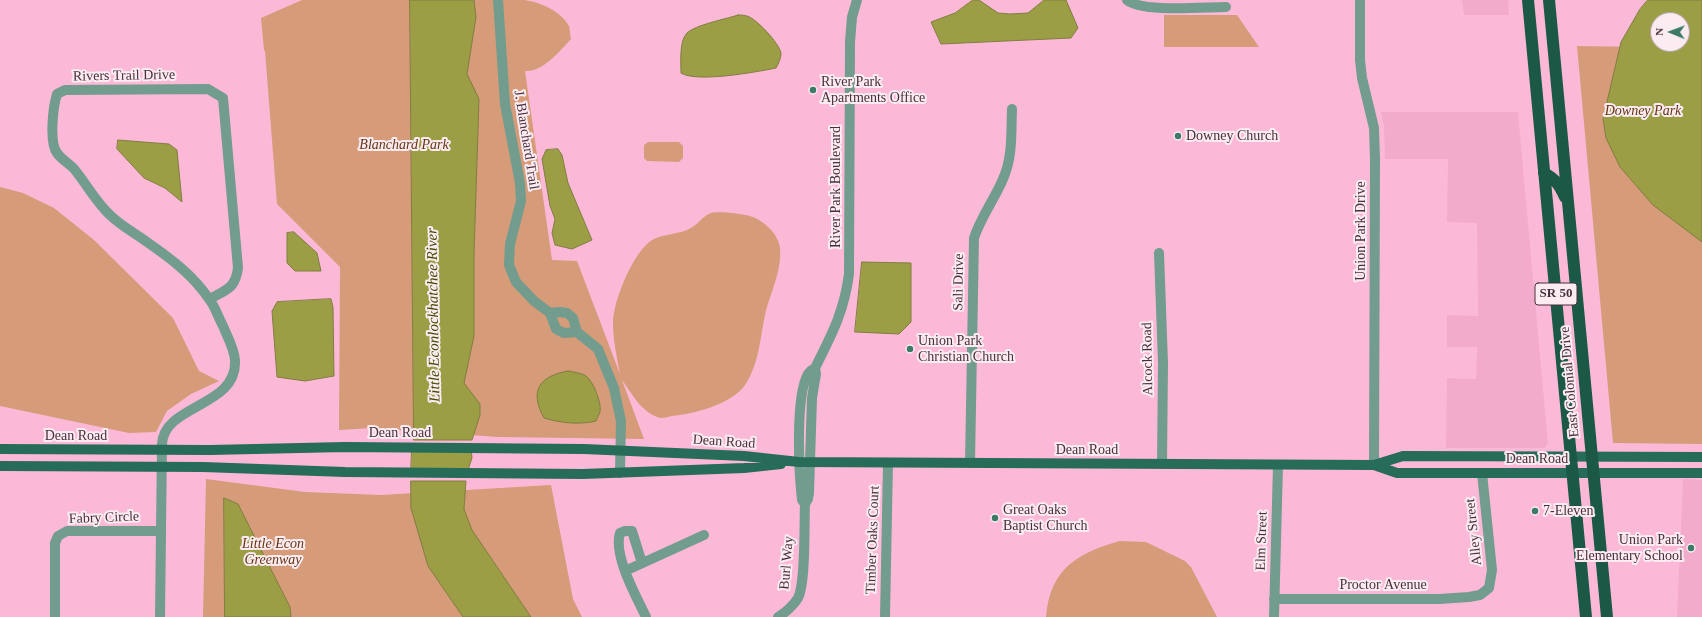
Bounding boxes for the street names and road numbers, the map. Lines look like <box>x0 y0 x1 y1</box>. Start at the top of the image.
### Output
street label: Rivers Trail Drive <box>73 67 175 85</box>
street label: J. Blanchard Trail <box>510 89 542 191</box>
street label: River Park Boulevard <box>828 126 844 248</box>
street label: Union Park Drive <box>1353 181 1369 281</box>
street label: Sali Drive <box>950 253 968 311</box>
road number: SR 50 <box>1535 283 1577 305</box>
street label: Alcock Road <box>1139 322 1157 396</box>
street label: East Colonial Drive <box>1557 326 1583 438</box>
street label: Dean Road <box>369 425 431 441</box>
street label: Dean Road <box>45 428 107 444</box>
street label: Dean Road <box>692 431 756 453</box>
street label: Dean Road <box>1056 442 1118 458</box>
street label: Dean Road <box>1506 451 1568 467</box>
street label: Timber Oaks Court <box>863 486 883 594</box>
street label: Alley Street <box>1462 498 1486 566</box>
street label: Fabry Circle <box>69 508 139 528</box>
street label: Elm Street <box>1253 511 1271 571</box>
street label: Burl Way <box>776 536 798 590</box>
street label: Proctor Avenue <box>1339 577 1427 593</box>

